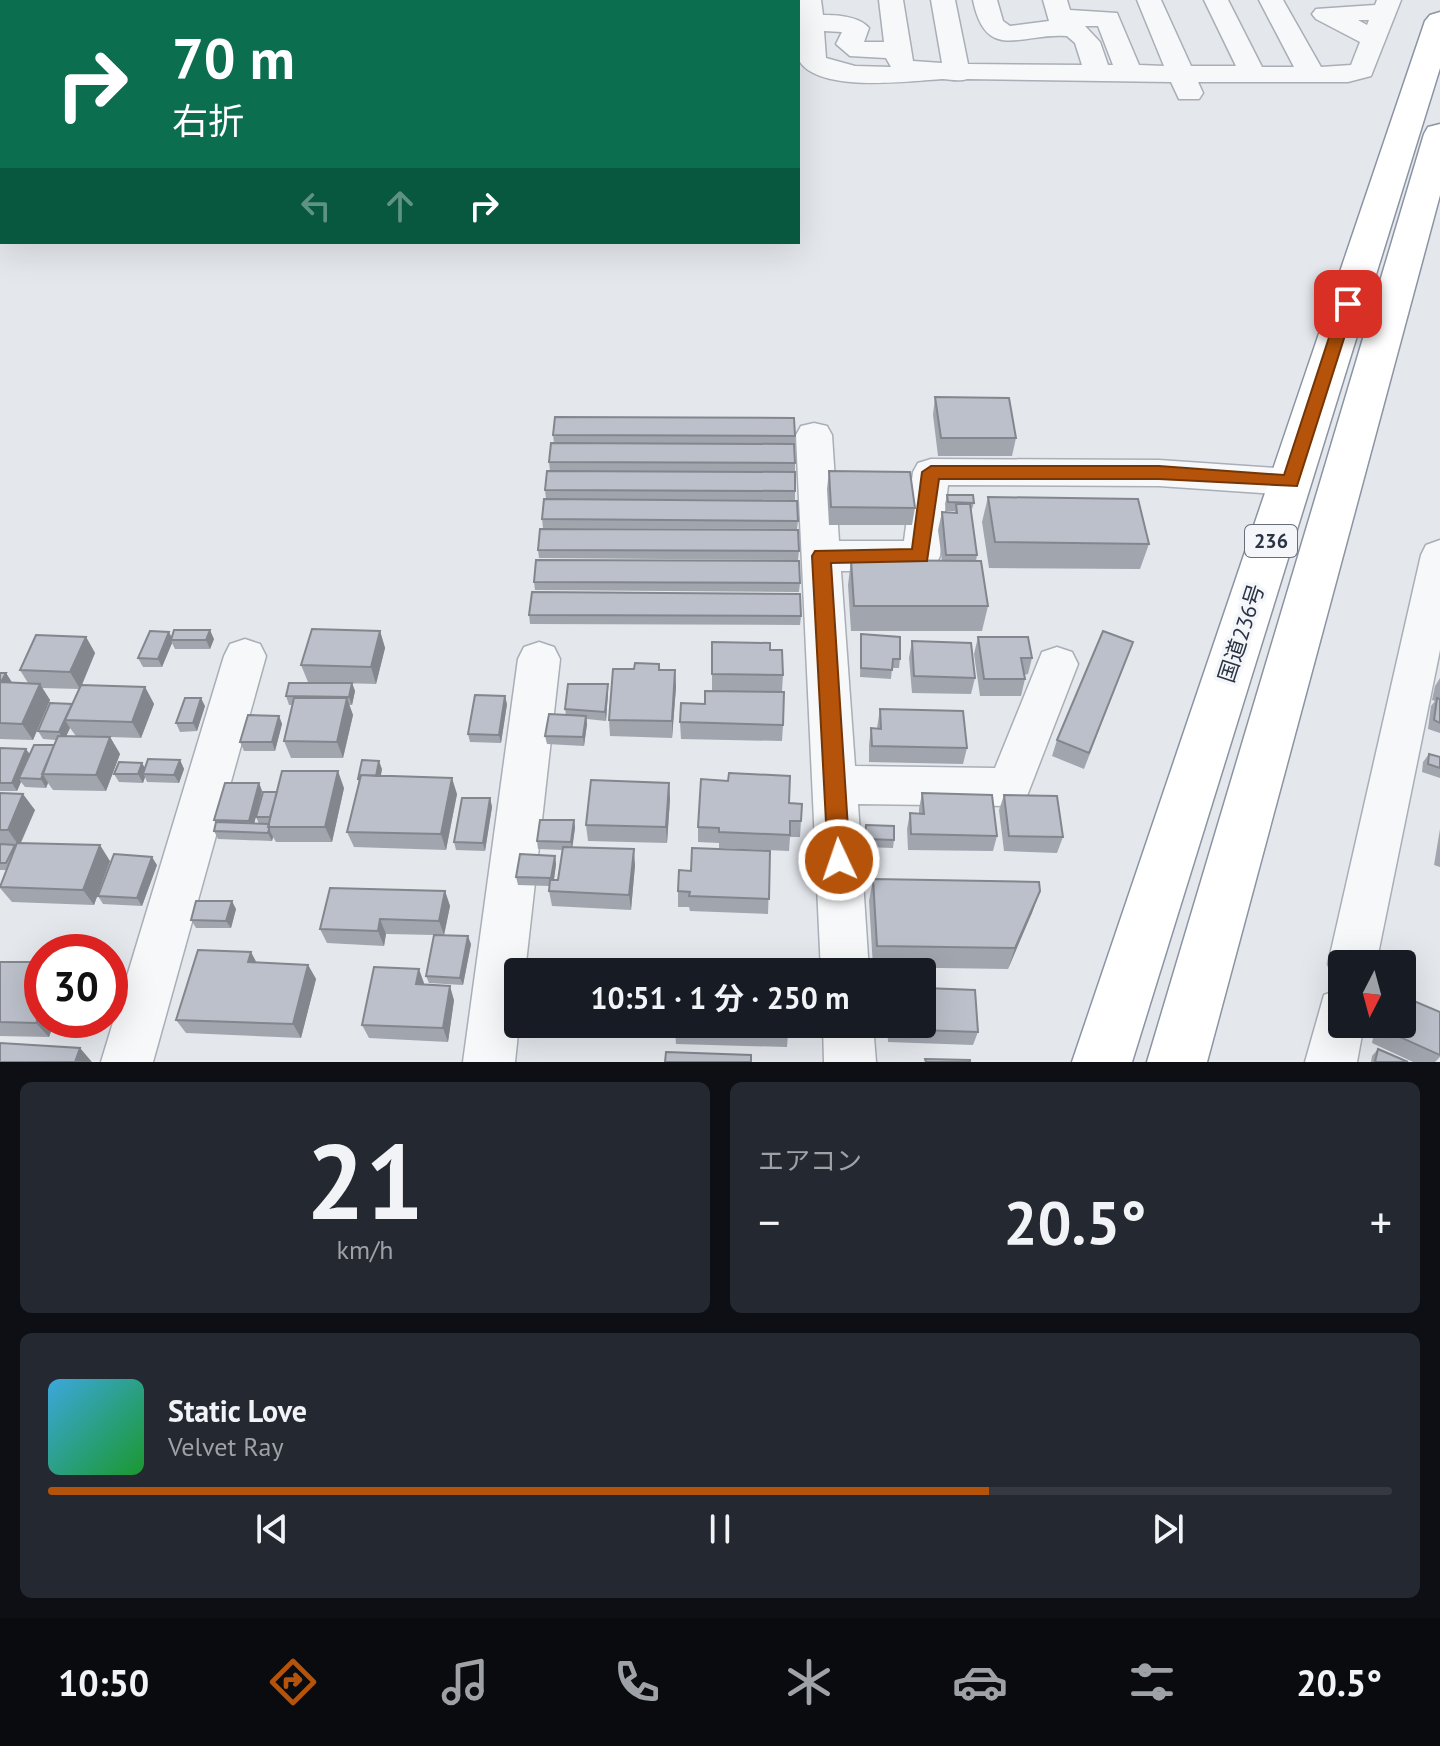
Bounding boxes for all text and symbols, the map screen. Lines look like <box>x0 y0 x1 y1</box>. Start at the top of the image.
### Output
text: 70 m <box>172 22 295 94</box>
icon: right <box>40 32 144 136</box>
text: 右折 <box>172 97 244 144</box>
icon: left <box>294 184 338 228</box>
icon: ahead <box>378 184 422 228</box>
icon: right <box>462 184 506 228</box>
pin <box>1314 270 1382 338</box>
icon: arrive <box>1326 282 1370 326</box>
road number: 236 <box>1245 525 1297 557</box>
street label: 国道236号 <box>1212 580 1270 686</box>
position arrow <box>797 818 881 902</box>
speed limit sign: 30 <box>24 934 128 1038</box>
north arrow <box>1328 950 1416 1038</box>
map controls <box>1328 950 1416 1038</box>
text: 10:51 · 1 分 · 250 m <box>590 978 850 1017</box>
text: 21 <box>306 1113 424 1248</box>
text: エアコン <box>758 1144 862 1177</box>
text: 20.5° <box>1003 1183 1147 1261</box>
text: − <box>758 1193 780 1250</box>
text: + <box>1370 1193 1392 1250</box>
text: km/h <box>337 1233 394 1266</box>
text: Static Love <box>168 1391 307 1430</box>
text: Velvet Ray <box>168 1430 284 1463</box>
icon: previous <box>250 1507 294 1551</box>
icon: pause <box>698 1507 742 1551</box>
icon: next <box>1146 1507 1190 1551</box>
icon: directions <box>265 1654 321 1710</box>
icon: music <box>437 1654 493 1710</box>
icon: phone <box>609 1654 665 1710</box>
icon: climate <box>781 1654 837 1710</box>
icon: car <box>952 1654 1008 1710</box>
icon: filters <box>1124 1654 1180 1710</box>
text: 10:50 <box>58 1659 149 1706</box>
text: 20.5° <box>1296 1659 1382 1706</box>

